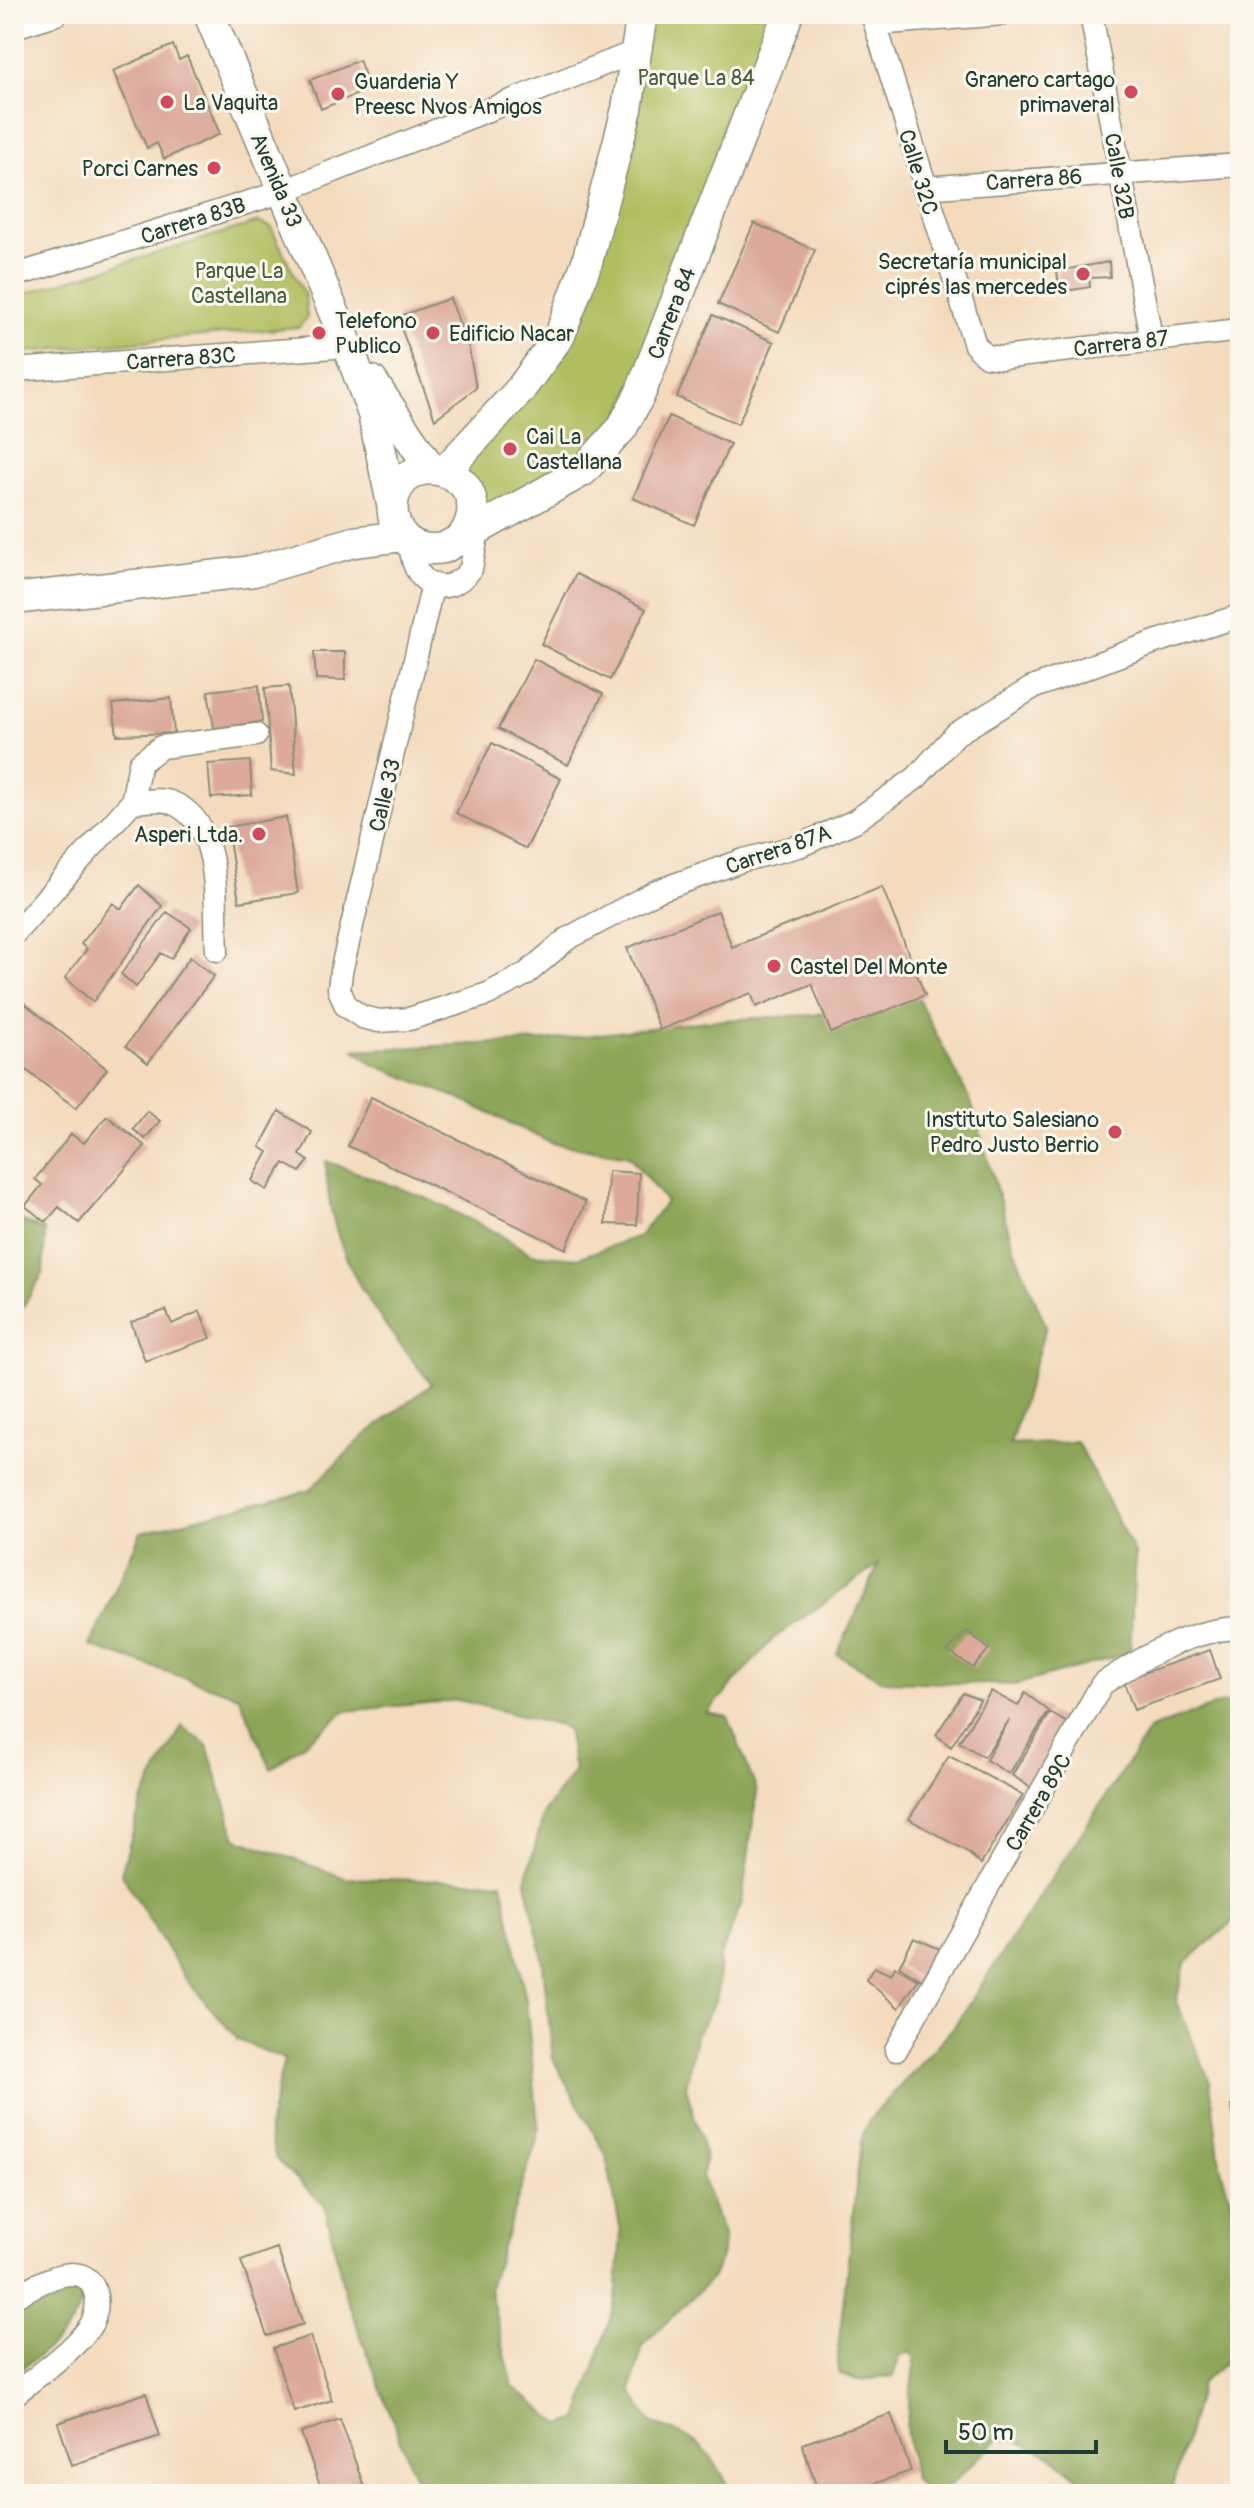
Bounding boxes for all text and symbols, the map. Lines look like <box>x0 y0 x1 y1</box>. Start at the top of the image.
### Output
park label: Parque La 84 <box>637 64 755 92</box>
place label: Granero cartago primaveral <box>964 66 1115 119</box>
place label: Guarderia Y Preesc Nvos Amigos <box>354 68 542 121</box>
marker: Granero cartago primaveral <box>1122 83 1140 101</box>
marker: Guarderia Y Preesc Nvos Amigos <box>329 85 347 103</box>
place label: La Vaquita <box>183 89 278 117</box>
marker: La Vaquita <box>158 93 176 111</box>
street label: Calle 32C <box>892 126 944 218</box>
street label: Avenida 33 <box>244 129 308 232</box>
street label: Calle 32B <box>1098 131 1140 221</box>
place label: Porci Carnes <box>82 155 198 183</box>
marker: Porci Carnes <box>205 159 223 177</box>
street label: Carrera 86 <box>985 163 1083 197</box>
street label: Carrera 83B <box>137 191 249 251</box>
place label: Secretaría municipal ciprés las mercedes <box>878 248 1067 301</box>
park label: Parque La Castellana <box>191 257 287 310</box>
street label: Carrera 84 <box>642 263 702 363</box>
marker: Secretaría municipal ciprés las mercedes <box>1074 265 1092 283</box>
place label: Telefono Publico <box>335 307 417 360</box>
place label: Edificio Nacar <box>449 320 574 348</box>
marker: Telefono Publico <box>310 324 328 342</box>
marker: Edificio Nacar <box>424 324 442 342</box>
street label: Carrera 87 <box>1072 324 1171 364</box>
street label: Carrera 83C <box>125 341 237 377</box>
place label: Cai La Castellana <box>526 423 622 476</box>
marker: Cai La Castellana <box>501 440 519 458</box>
street label: Calle 33 <box>363 756 407 835</box>
street label: Carrera 87A <box>722 819 835 881</box>
place label: Asperi Ltda. <box>134 821 243 849</box>
marker: Asperi Ltda. <box>250 825 268 843</box>
place label: Castel Del Monte <box>790 953 948 981</box>
marker: Castel Del Monte <box>765 957 783 975</box>
place label: Instituto Salesiano Pedro Justo Berrio <box>926 1106 1099 1159</box>
marker: Instituto Salesiano Pedro Justo Berrio <box>1106 1123 1124 1141</box>
street label: Carrera 89C <box>1000 1748 1078 1857</box>
scale bar <box>946 2404 1096 2454</box>
text: 50 m <box>958 2418 1014 2447</box>

